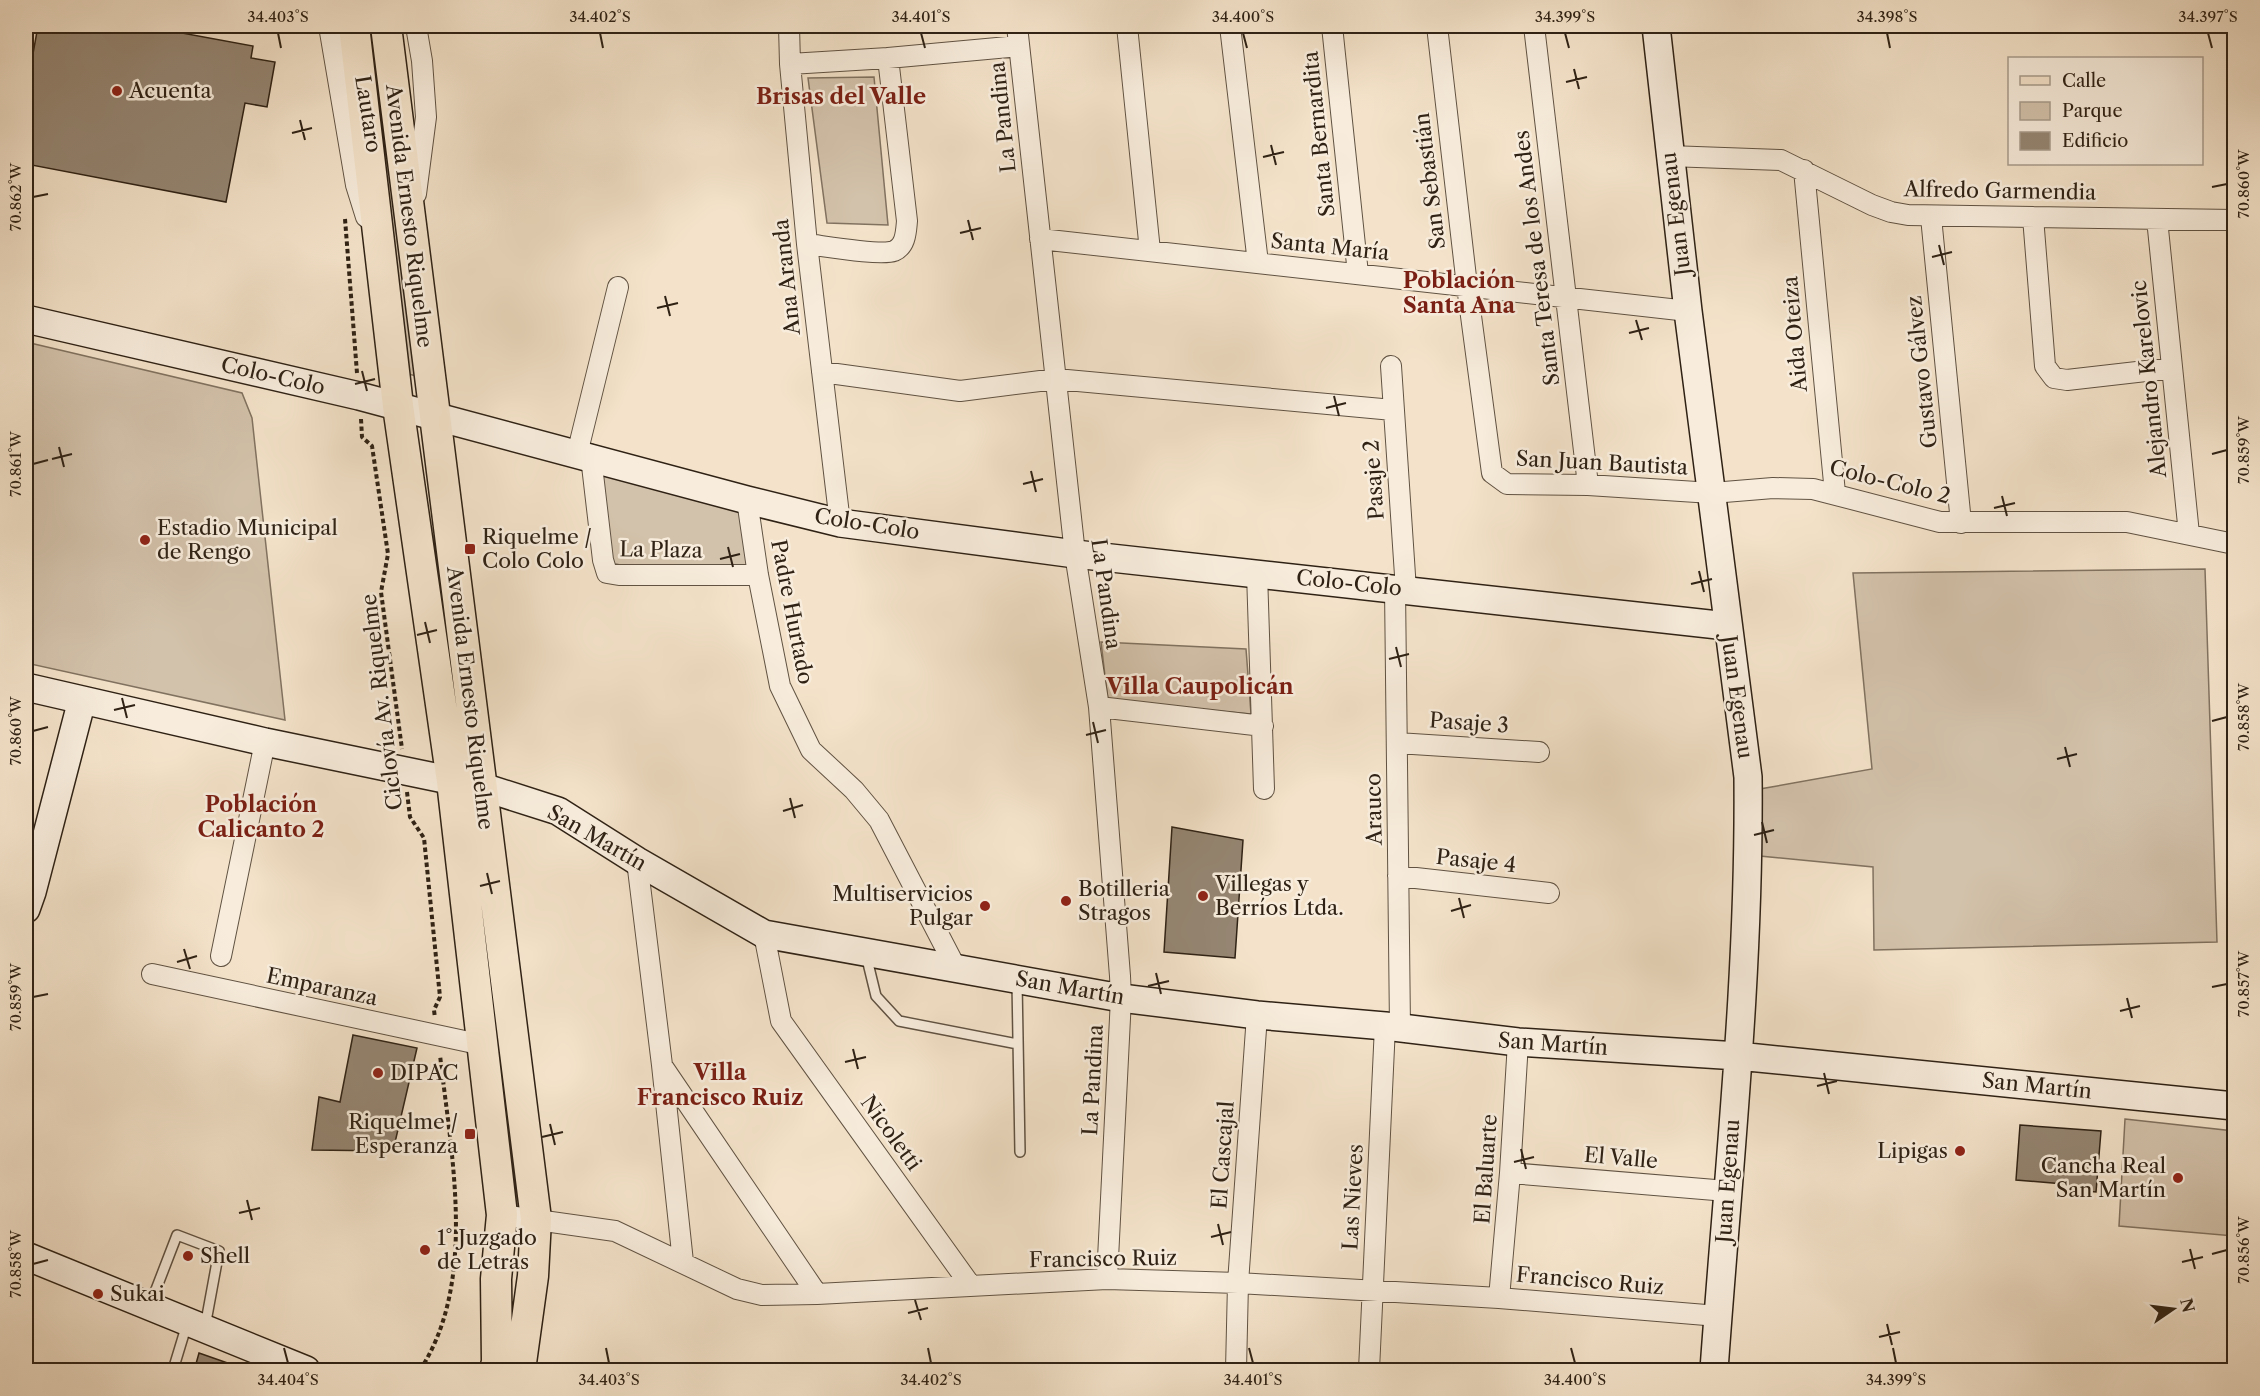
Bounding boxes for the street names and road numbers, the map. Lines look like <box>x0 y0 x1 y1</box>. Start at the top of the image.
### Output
street label: Santa Bernardita <box>1297 49 1340 218</box>
street label: La Pandina <box>984 59 1021 174</box>
street label: Lautaro <box>350 74 387 154</box>
street label: Avenida Ernesto Riquelme <box>381 82 438 349</box>
street label: San Sebastián <box>1409 111 1450 251</box>
street label: Santa Teresa de los Andes <box>1508 129 1565 387</box>
street label: Juan Egenau <box>1656 151 1696 280</box>
street label: Alfredo Garmendia <box>1903 176 2097 205</box>
street label: Ana Aranda <box>768 217 805 337</box>
street label: Santa María <box>1270 228 1391 265</box>
street label: Aida Oteiza <box>1777 274 1812 394</box>
street label: Alejandro Karelovic <box>2126 279 2171 480</box>
street label: Gustavo Gálvez <box>1901 294 1942 450</box>
street label: Colo-Colo <box>219 351 328 400</box>
street label: Pasaje 2 <box>1358 439 1389 521</box>
street label: San Juan Bautista <box>1515 446 1690 480</box>
street label: Colo-Colo 2 <box>1827 454 1953 509</box>
street label: Colo-Colo <box>813 503 921 544</box>
street label: La Plaza <box>619 536 704 563</box>
street label: Padre Hurtado <box>766 537 819 686</box>
street label: La Pandina <box>1086 537 1127 652</box>
street label: Avenida Ernesto Riquelme <box>442 564 499 831</box>
street label: Colo-Colo <box>1295 565 1403 600</box>
street label: Ciclovía Av. Riquelme <box>356 593 407 812</box>
street label: Juan Egenau <box>1716 631 1759 760</box>
street label: Pasaje 3 <box>1428 707 1510 738</box>
street label: Arauco <box>1360 773 1387 846</box>
street label: San Martín <box>543 799 651 876</box>
street label: Pasaje 4 <box>1435 844 1517 877</box>
street label: Emparanza <box>264 963 381 1011</box>
street label: San Martín <box>1014 966 1127 1009</box>
street label: La Pandina <box>1077 1023 1108 1136</box>
street label: San Martín <box>1497 1027 1609 1060</box>
street label: San Martín <box>1981 1067 2093 1104</box>
street label: Nicoletti <box>856 1090 927 1175</box>
street label: El Cascajal <box>1206 1100 1239 1210</box>
street label: El Baluarte <box>1469 1113 1502 1225</box>
street label: Juan Egenau <box>1710 1118 1744 1247</box>
street label: El Valle <box>1583 1142 1659 1173</box>
street label: Las Nieves <box>1337 1143 1368 1251</box>
street label: Francisco Ruiz <box>1029 1245 1177 1272</box>
street label: Francisco Ruiz <box>1515 1262 1665 1299</box>

